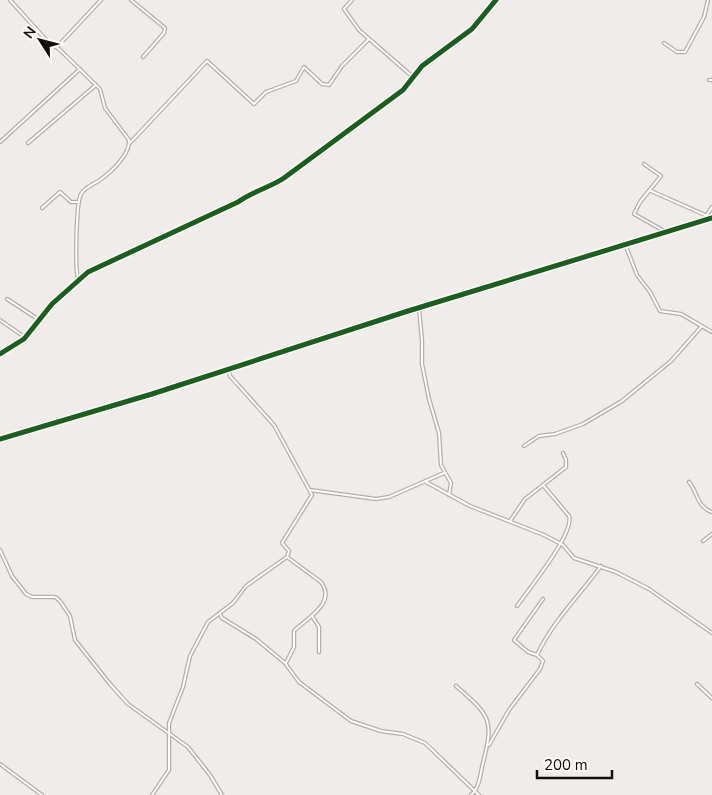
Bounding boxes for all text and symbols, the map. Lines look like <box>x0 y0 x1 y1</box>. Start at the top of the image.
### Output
north arrow <box>15 15 65 65</box>
text: N <box>19 23 41 42</box>
scale bar <box>537 748 612 780</box>
text: 200 m <box>544 755 588 775</box>

